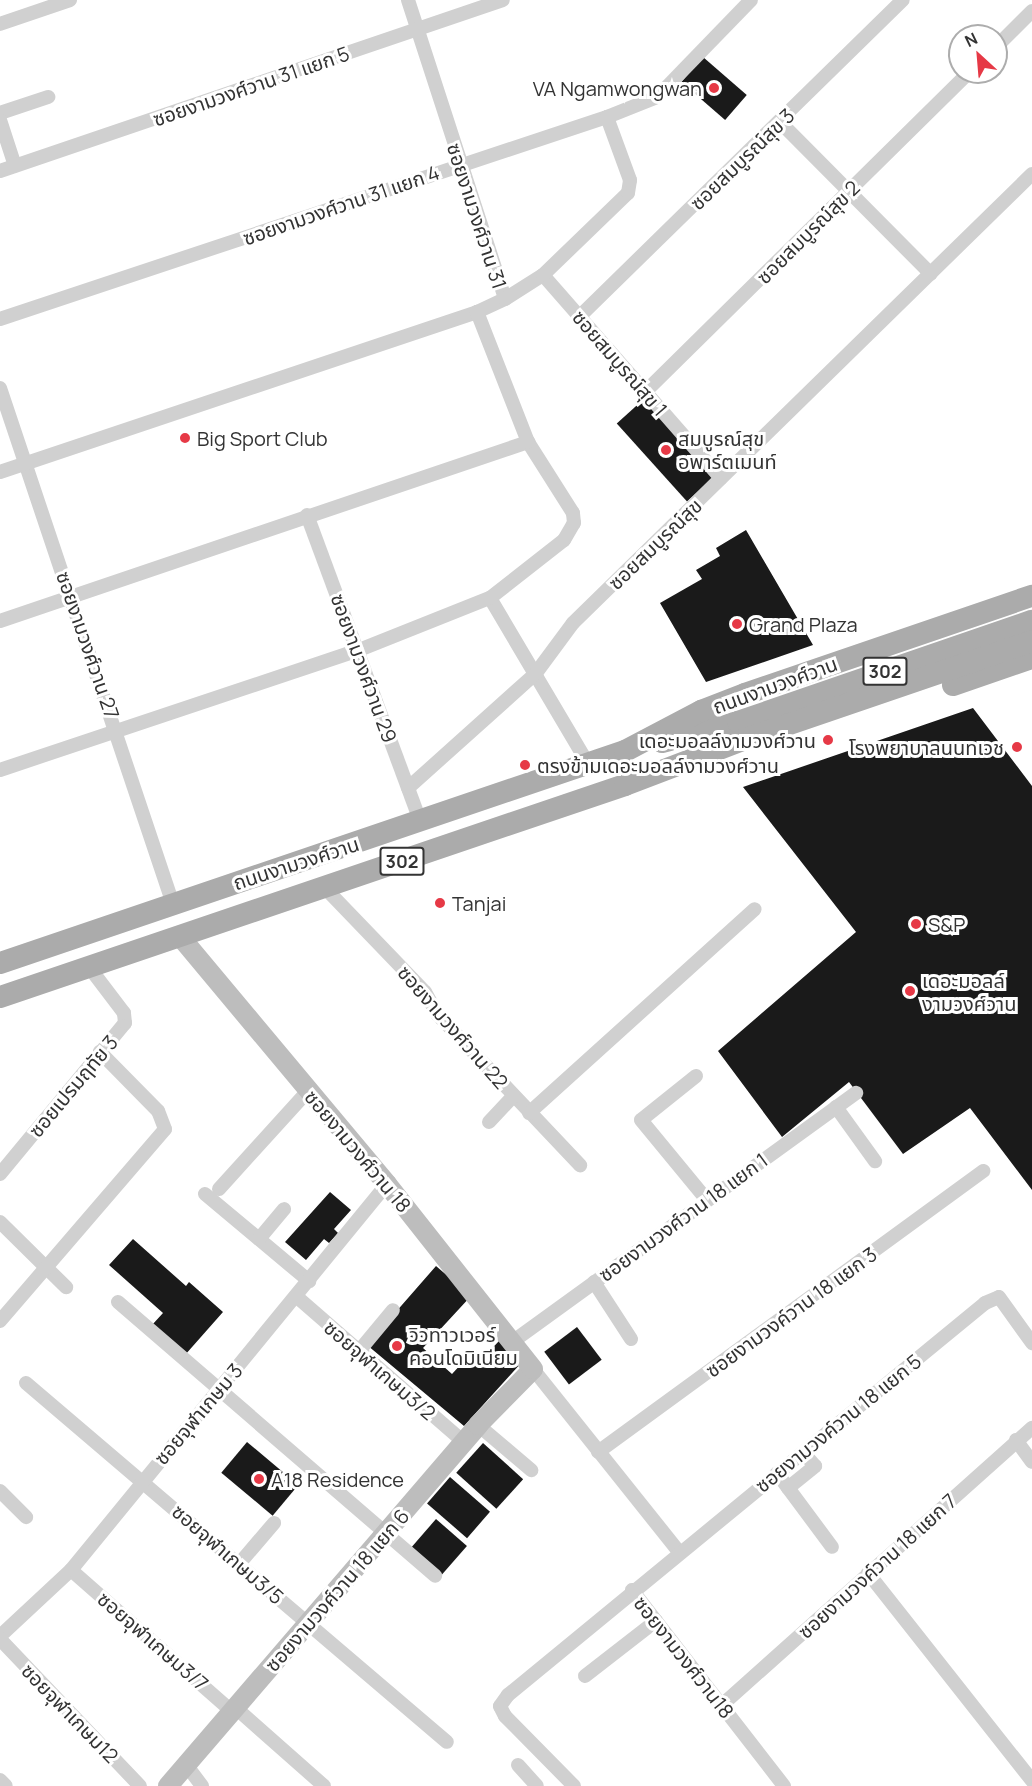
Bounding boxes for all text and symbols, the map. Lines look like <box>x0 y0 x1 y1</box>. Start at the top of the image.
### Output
north arrow <box>948 24 1008 84</box>
text: N <box>961 27 981 52</box>
street label: ซอยงามวงศ์วาน 31 แยก 5 <box>150 41 352 131</box>
place label: VA Ngamwongwan <box>533 76 702 100</box>
marker: VA Ngamwongwan <box>707 81 721 95</box>
street label: ซอยสมบูรณ์สุข 3 <box>685 103 799 215</box>
street label: ซอยงามวงศ์วาน 31 <box>442 140 512 292</box>
street label: ซอยงามวงศ์วาน 31 แยก 4 <box>240 160 442 250</box>
street label: ซอยสมบูรณ์สุข 2 <box>751 175 865 289</box>
street label: ซอยสมบูรณ์สุข 1 <box>568 305 672 421</box>
place label: Big Sport Club <box>197 426 328 450</box>
place label: สมบูรณ์สุข อพาร์ตเมนท์ <box>678 426 777 473</box>
marker: Big Sport Club <box>178 431 192 445</box>
marker: สมบูรณ์สุข อพาร์ตเมนท์ <box>659 443 673 457</box>
street label: ซอยสมบูรณ์สุข <box>603 493 707 595</box>
street label: ซอยงามวงศ์วาน 27 <box>52 568 124 722</box>
street label: ซอยงามวงศ์วาน 29 <box>326 590 402 746</box>
place label: Grand Plaza <box>749 612 858 636</box>
marker: Grand Plaza <box>730 617 744 631</box>
street label: ถนนงามวงศ์วาน <box>709 651 841 719</box>
road number: 302 <box>861 656 909 686</box>
place label: เดอะมอลล์งามวงศ์วาน <box>639 728 816 752</box>
marker: เดอะมอลล์งามวงศ์วาน <box>821 733 835 747</box>
place label: โรงพยาบาลนนทเวช <box>849 735 1004 759</box>
marker: โรงพยาบาลนนทเวช <box>1008 738 1026 756</box>
place label: ตรงข้ามเดอะมอลล์งามวงศ์วาน <box>537 753 779 777</box>
marker: ตรงข้ามเดอะมอลล์งามวงศ์วาน <box>518 758 532 772</box>
street label: ถนนงามวงศ์วาน <box>230 831 362 895</box>
road number: 302 <box>378 846 426 876</box>
place label: Tanjai <box>452 891 506 915</box>
marker: Tanjai <box>433 896 447 910</box>
place label: S&P <box>928 912 965 936</box>
marker: S&P <box>909 917 923 931</box>
street label: ซอยงามวงศ์วาน 22 <box>393 960 513 1094</box>
place label: เดอะมอลล์ งามวงศ์วาน <box>922 968 1016 1015</box>
marker: เดอะมอลล์ งามวงศ์วาน <box>903 984 917 998</box>
street label: ซอยเปรมฤทัย 3 <box>23 1030 123 1142</box>
street label: ซอยงามวงศ์วาน 18 <box>300 1085 416 1217</box>
street label: ซอยงามวงศ์วาน 18 แยก 1 <box>594 1148 772 1286</box>
street label: ซอยงามวงค์วาน 18 แยก 3 <box>701 1242 881 1382</box>
street label: ซอยจุฬาเกษม3/2 <box>319 1315 441 1425</box>
place label: วิวทาวเวอร์ คอนโดมิเนียม <box>409 1322 518 1369</box>
marker: วิวทาวเวอร์ คอนโดมิเนียม <box>390 1339 404 1353</box>
street label: ซอยงามวงค์วาน 18 แยก 5 <box>750 1349 926 1497</box>
street label: ซอยจุฬาเกษม 3 <box>149 1359 247 1469</box>
place label: A18 Residence <box>271 1467 404 1491</box>
marker: A18 Residence <box>252 1472 266 1486</box>
street label: ซอยงามวงค์วาน 18 แยก 7 <box>793 1489 961 1643</box>
street label: ซอยจุฬาเกษม3/5 <box>167 1499 289 1609</box>
street label: ซอยงามวงศ์วาน 18 แยก 6 <box>260 1504 414 1676</box>
street label: ซอยจุฬาเกษม3/7 <box>93 1587 213 1695</box>
street label: ซอยงามวงศ์วาน18 <box>629 1591 739 1723</box>
street label: ซอยจุฬาเกษม12 <box>17 1658 123 1768</box>

